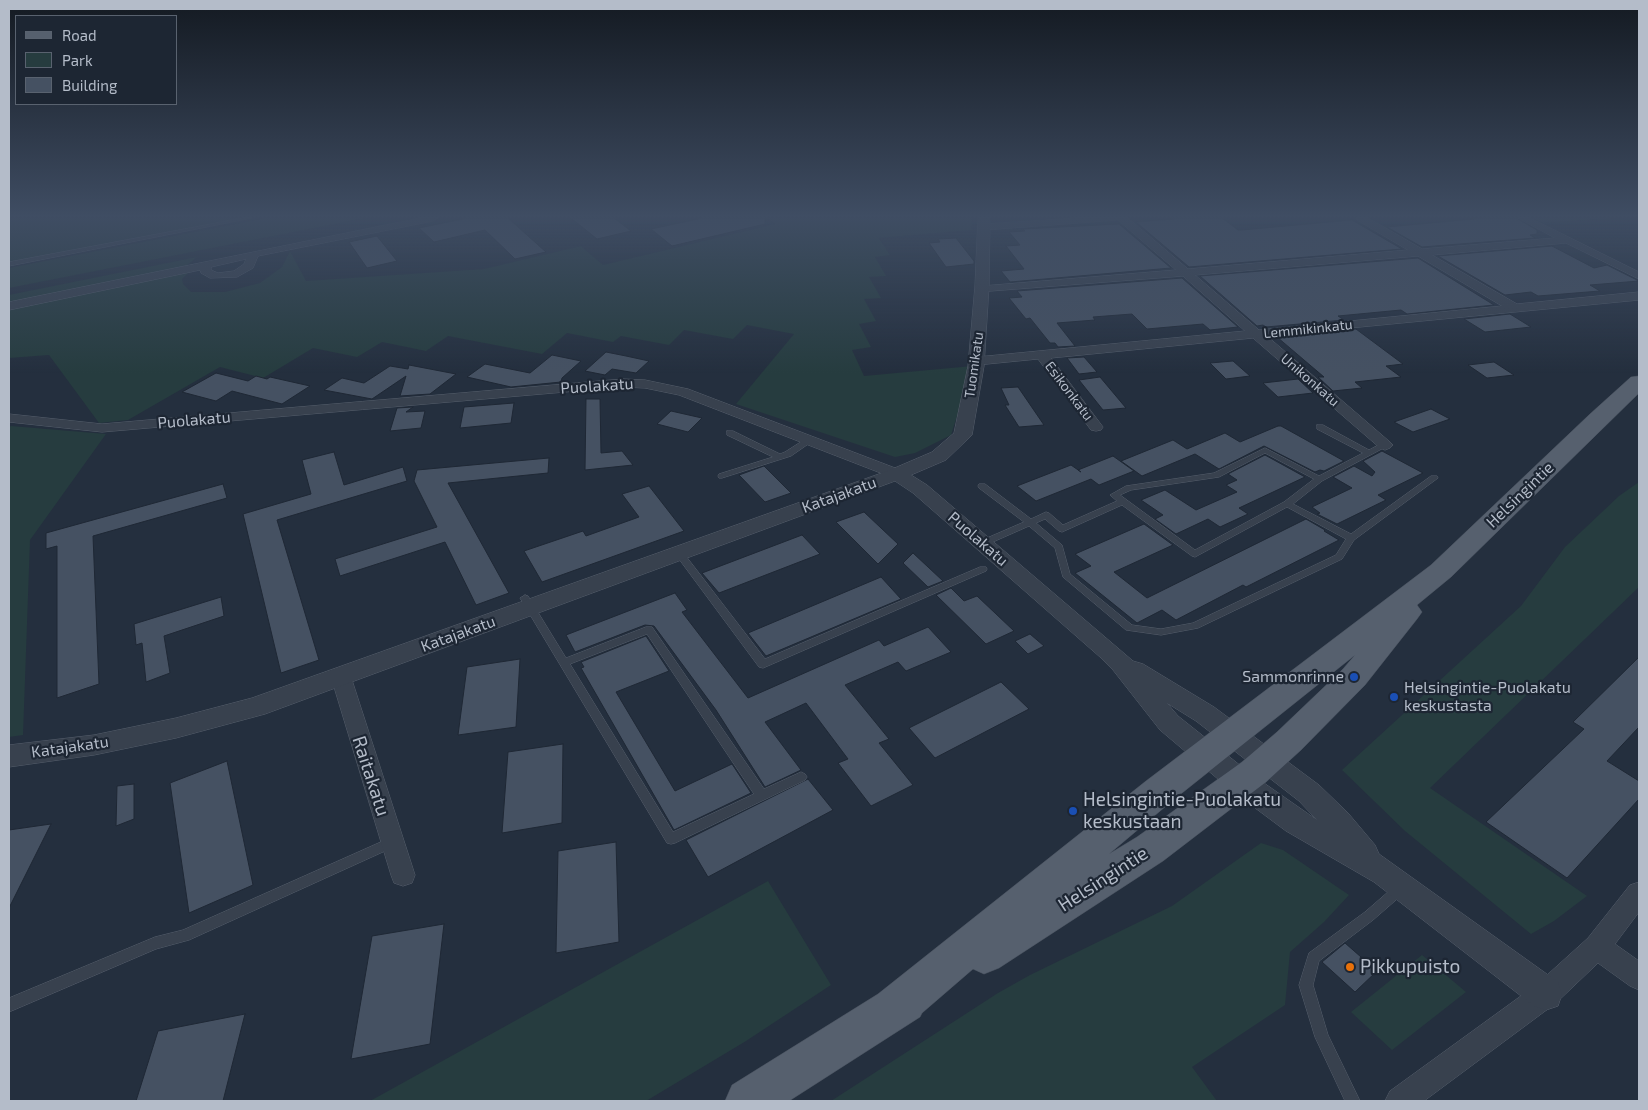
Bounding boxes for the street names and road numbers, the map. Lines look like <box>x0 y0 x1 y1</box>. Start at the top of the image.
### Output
street label: Lemmikinkatu <box>1263 316 1353 342</box>
street label: Tuomikatu <box>961 331 987 399</box>
street label: Unikonkatu <box>1277 350 1343 410</box>
street label: Esikonkatu <box>1041 358 1097 424</box>
street label: Puolakatu <box>560 374 634 398</box>
street label: Puolakatu <box>157 407 231 433</box>
street label: Helsingintie <box>1482 458 1558 532</box>
street label: Katajakatu <box>799 473 879 517</box>
street label: Puolakatu <box>944 508 1012 570</box>
street label: Katajakatu <box>418 612 498 656</box>
street label: Katajakatu <box>30 732 110 762</box>
street label: Raitakatu <box>347 733 395 819</box>
street label: Helsingintie <box>1054 842 1152 916</box>

